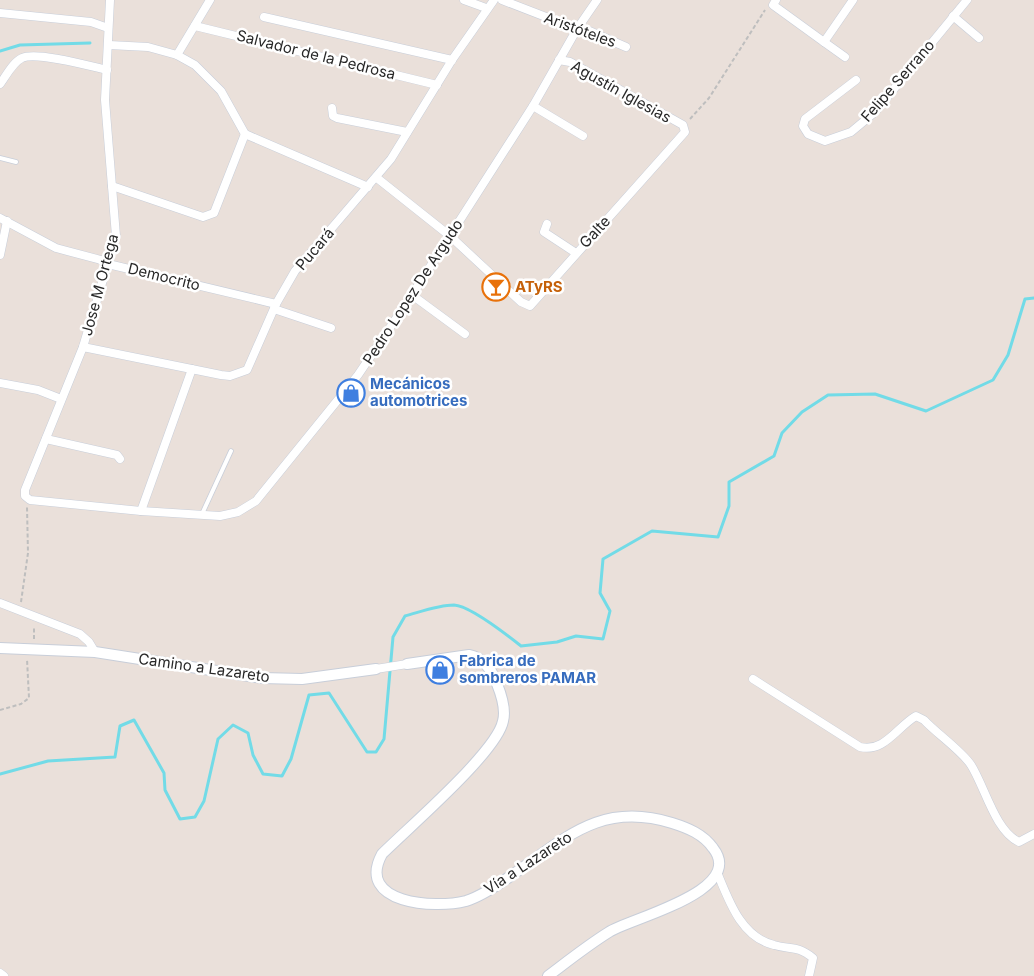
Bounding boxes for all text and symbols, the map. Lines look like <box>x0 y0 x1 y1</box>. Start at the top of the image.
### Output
street label: Aristóteles <box>542 8 619 51</box>
street label: Salvador de la Pedrosa <box>235 26 398 83</box>
street label: Felipe Serrano <box>857 36 938 126</box>
street label: Agustín Iglesias <box>568 56 675 127</box>
street label: Galte <box>575 212 614 252</box>
street label: Pedro Lopez De Argudo <box>358 215 467 368</box>
street label: Pucará <box>291 224 338 274</box>
street label: Jose M Ortega <box>77 232 122 338</box>
street label: Democrito <box>126 258 202 295</box>
bar icon: ATyRS <box>481 272 511 302</box>
place label: ATyRS <box>515 277 563 296</box>
place label: Mecánicos automotrices <box>370 374 467 410</box>
shop icon: Mecánicos automotrices <box>336 378 366 408</box>
street label: Camino a Lazareto <box>137 649 271 686</box>
place label: Fabrica de sombreros PAMAR <box>459 651 596 687</box>
shop icon: Fabrica de sombreros PAMAR <box>425 655 455 685</box>
street label: Vía a Lazareto <box>480 827 575 898</box>

